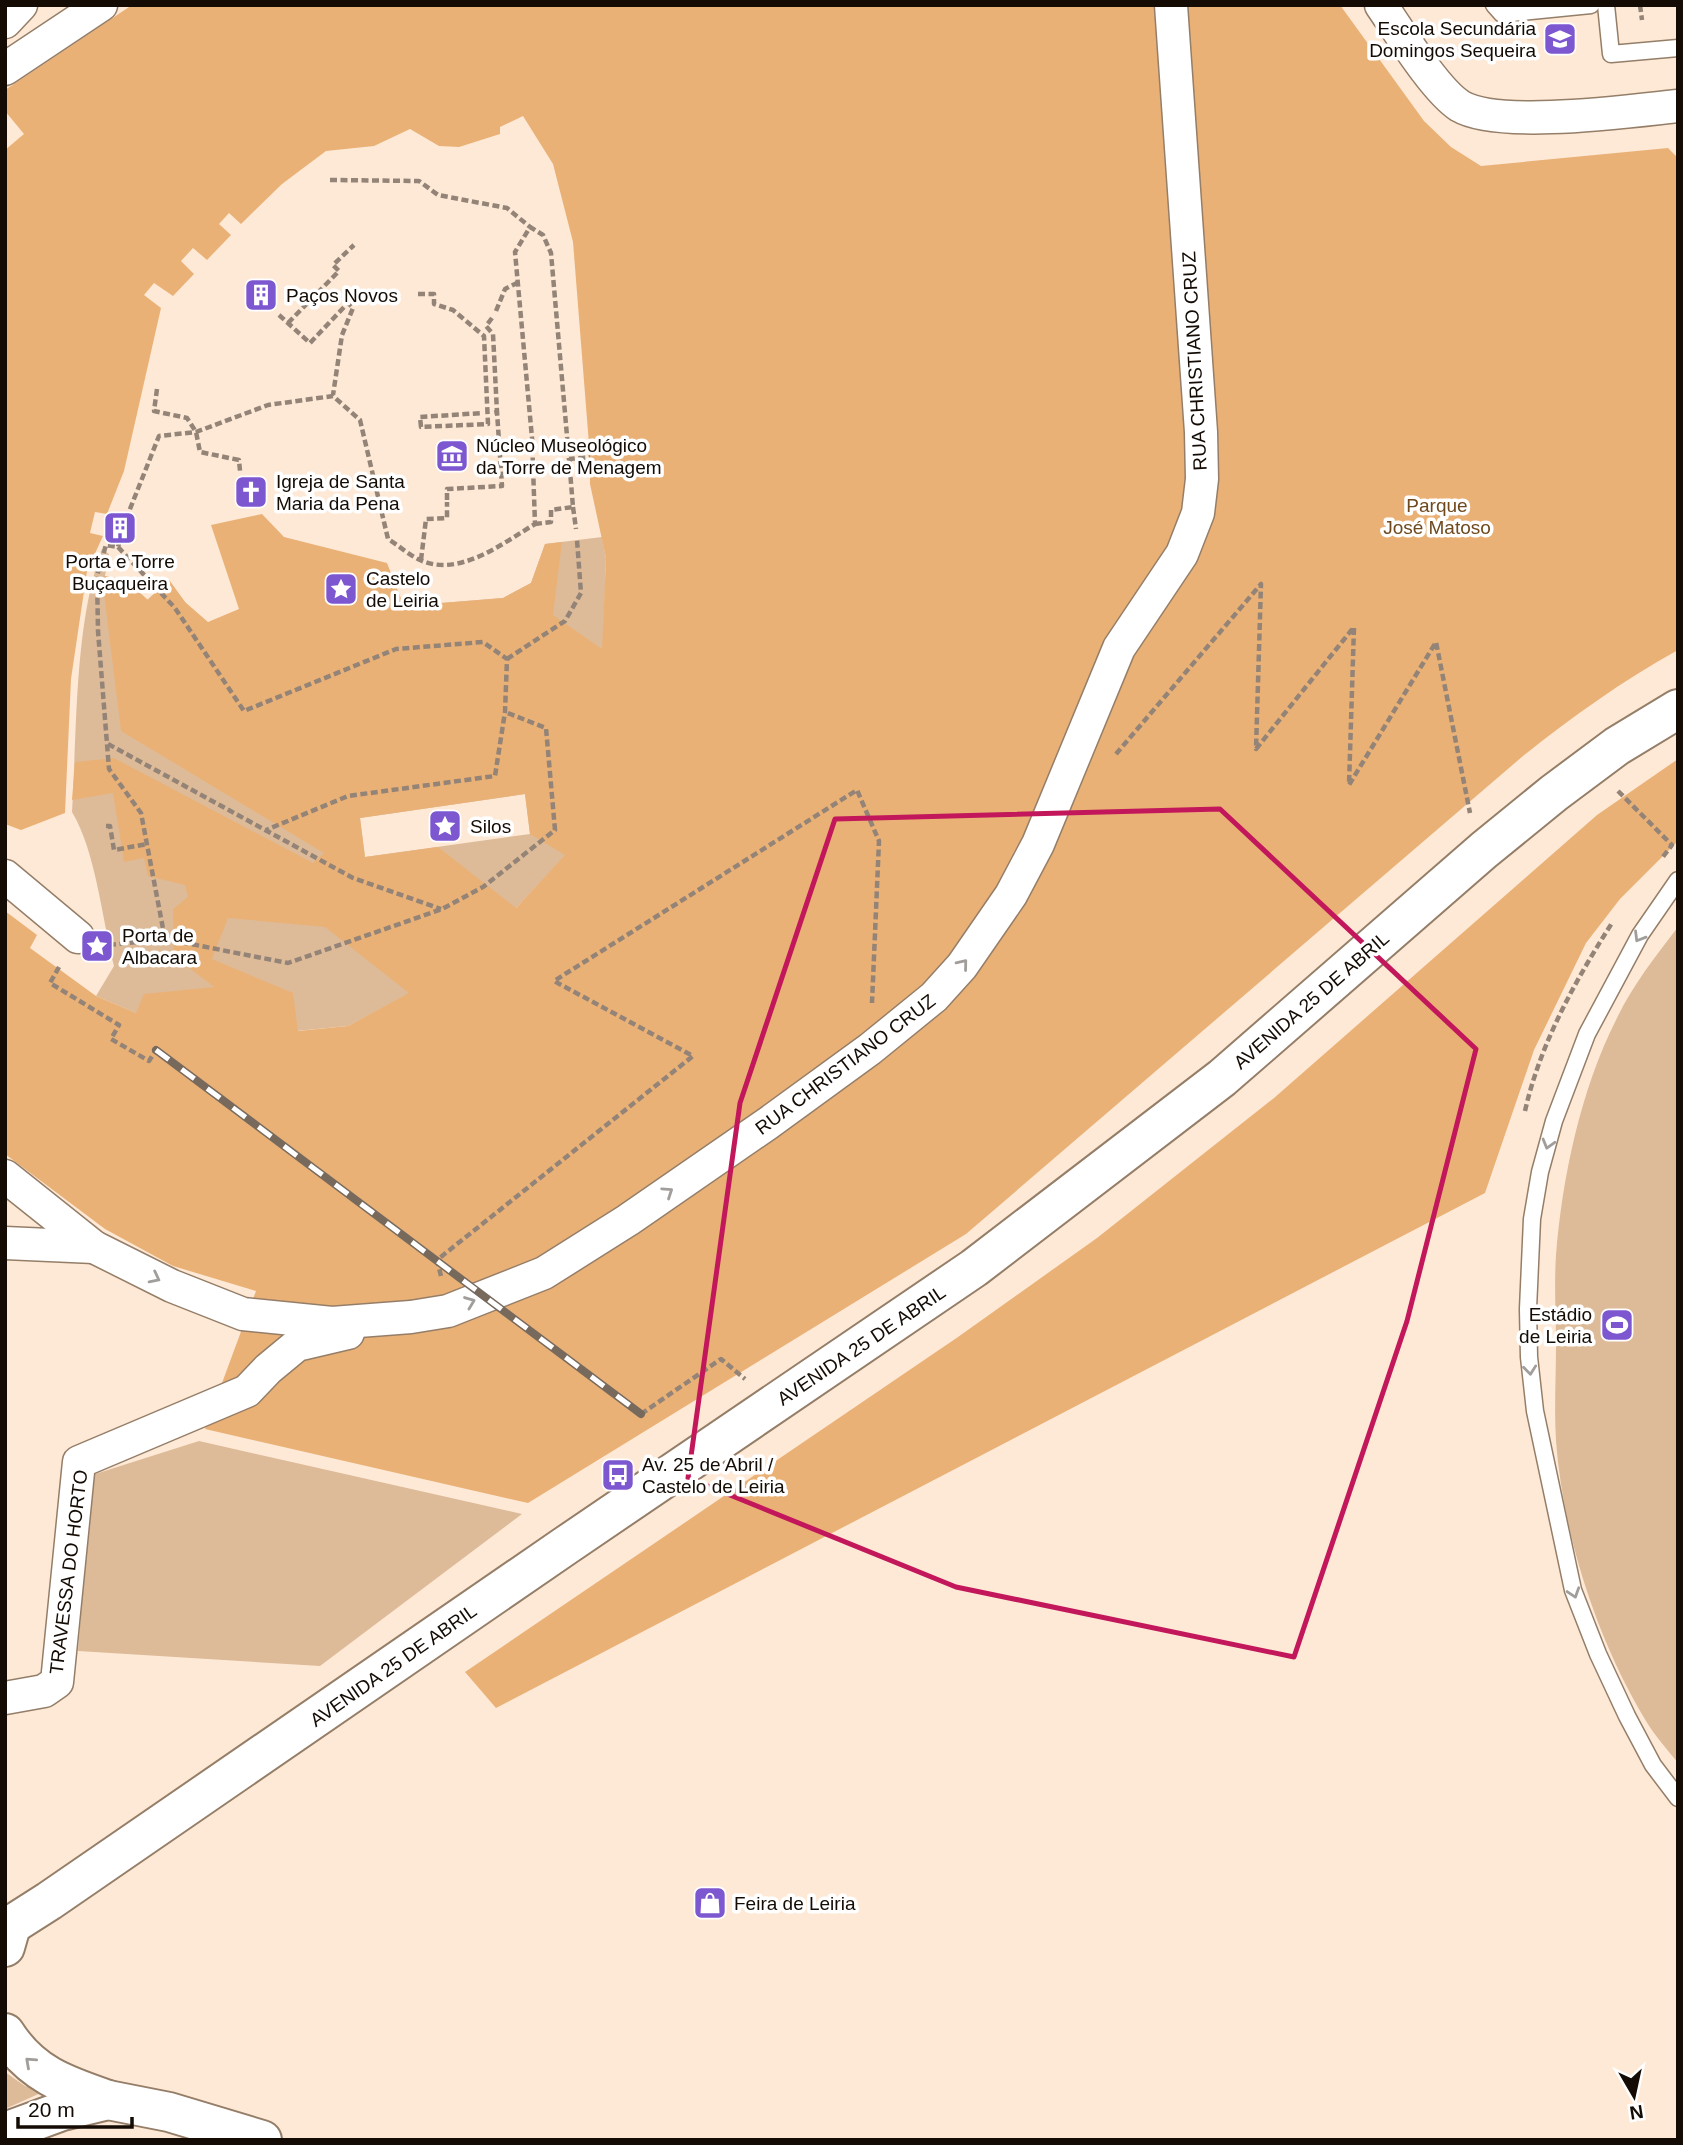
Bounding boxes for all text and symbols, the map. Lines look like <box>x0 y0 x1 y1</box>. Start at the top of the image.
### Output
place label: Escola Secundária Domingos Sequeira <box>1369 18 1536 61</box>
school or university icon: Escola Secundária Domingos Sequeira <box>1541 20 1579 58</box>
street label: RUA CHRISTIANO CRUZ <box>1178 250 1211 471</box>
building icon: Paços Novos <box>242 276 280 314</box>
place label: Paços Novos <box>286 285 398 306</box>
place label: Núcleo Museológico da Torre de Menagem <box>476 435 662 478</box>
museum icon: Núcleo Museológico da Torre de Menagem <box>433 437 471 475</box>
place label: Igreja de Santa Maria da Pena <box>276 471 405 514</box>
church icon: Igreja de Santa Maria da Pena <box>232 473 270 511</box>
park label: Parque José Matoso <box>1383 495 1491 538</box>
building icon: Porta e Torre Buçaqueira <box>101 509 139 547</box>
place label: Porta e Torre Buçaqueira <box>65 551 175 594</box>
place label: Castelo de Leiria <box>366 568 439 611</box>
place icon: Castelo de Leiria <box>322 570 360 608</box>
place icon: Silos <box>426 807 464 845</box>
place label: Silos <box>470 816 511 837</box>
place label: Porta de Albacara <box>122 925 197 968</box>
place icon: Porta de Albacara <box>78 927 116 965</box>
street label: AVENIDA 25 DE ABRIL <box>1230 927 1393 1073</box>
one-way arrow <box>1635 929 1648 942</box>
one-way arrow <box>955 959 967 972</box>
street label: RUA CHRISTIANO CRUZ <box>751 990 940 1139</box>
one-way arrow <box>1541 1138 1556 1150</box>
one-way arrow <box>660 1188 673 1200</box>
one-way arrow <box>148 1269 160 1283</box>
street label: AVENIDA 25 DE ABRIL <box>773 1281 949 1410</box>
one-way arrow <box>463 1296 475 1310</box>
place label: Estádio de Leiria <box>1519 1304 1592 1347</box>
sports icon: Estádio de Leiria <box>1598 1306 1636 1344</box>
one-way arrow <box>1523 1364 1538 1376</box>
place label: Av. 25 de Abril / Castelo de Leiria <box>642 1454 785 1497</box>
bus stop icon: Av. 25 de Abril / Castelo de Leiria <box>599 1456 637 1494</box>
street label: TRAVESSA DO HORTO <box>46 1469 91 1676</box>
one-way arrow <box>1566 1586 1581 1598</box>
street label: AVENIDA 25 DE ABRIL <box>306 1600 480 1731</box>
shop icon: Feira de Leiria <box>691 1884 729 1922</box>
place label: Feira de Leiria <box>734 1893 856 1914</box>
one-way arrow <box>25 2058 38 2070</box>
north arrow <box>1599 2061 1669 2131</box>
scale bar <box>18 2086 131 2130</box>
text: 20 m <box>28 2098 75 2121</box>
text: N <box>1628 2101 1645 2124</box>

